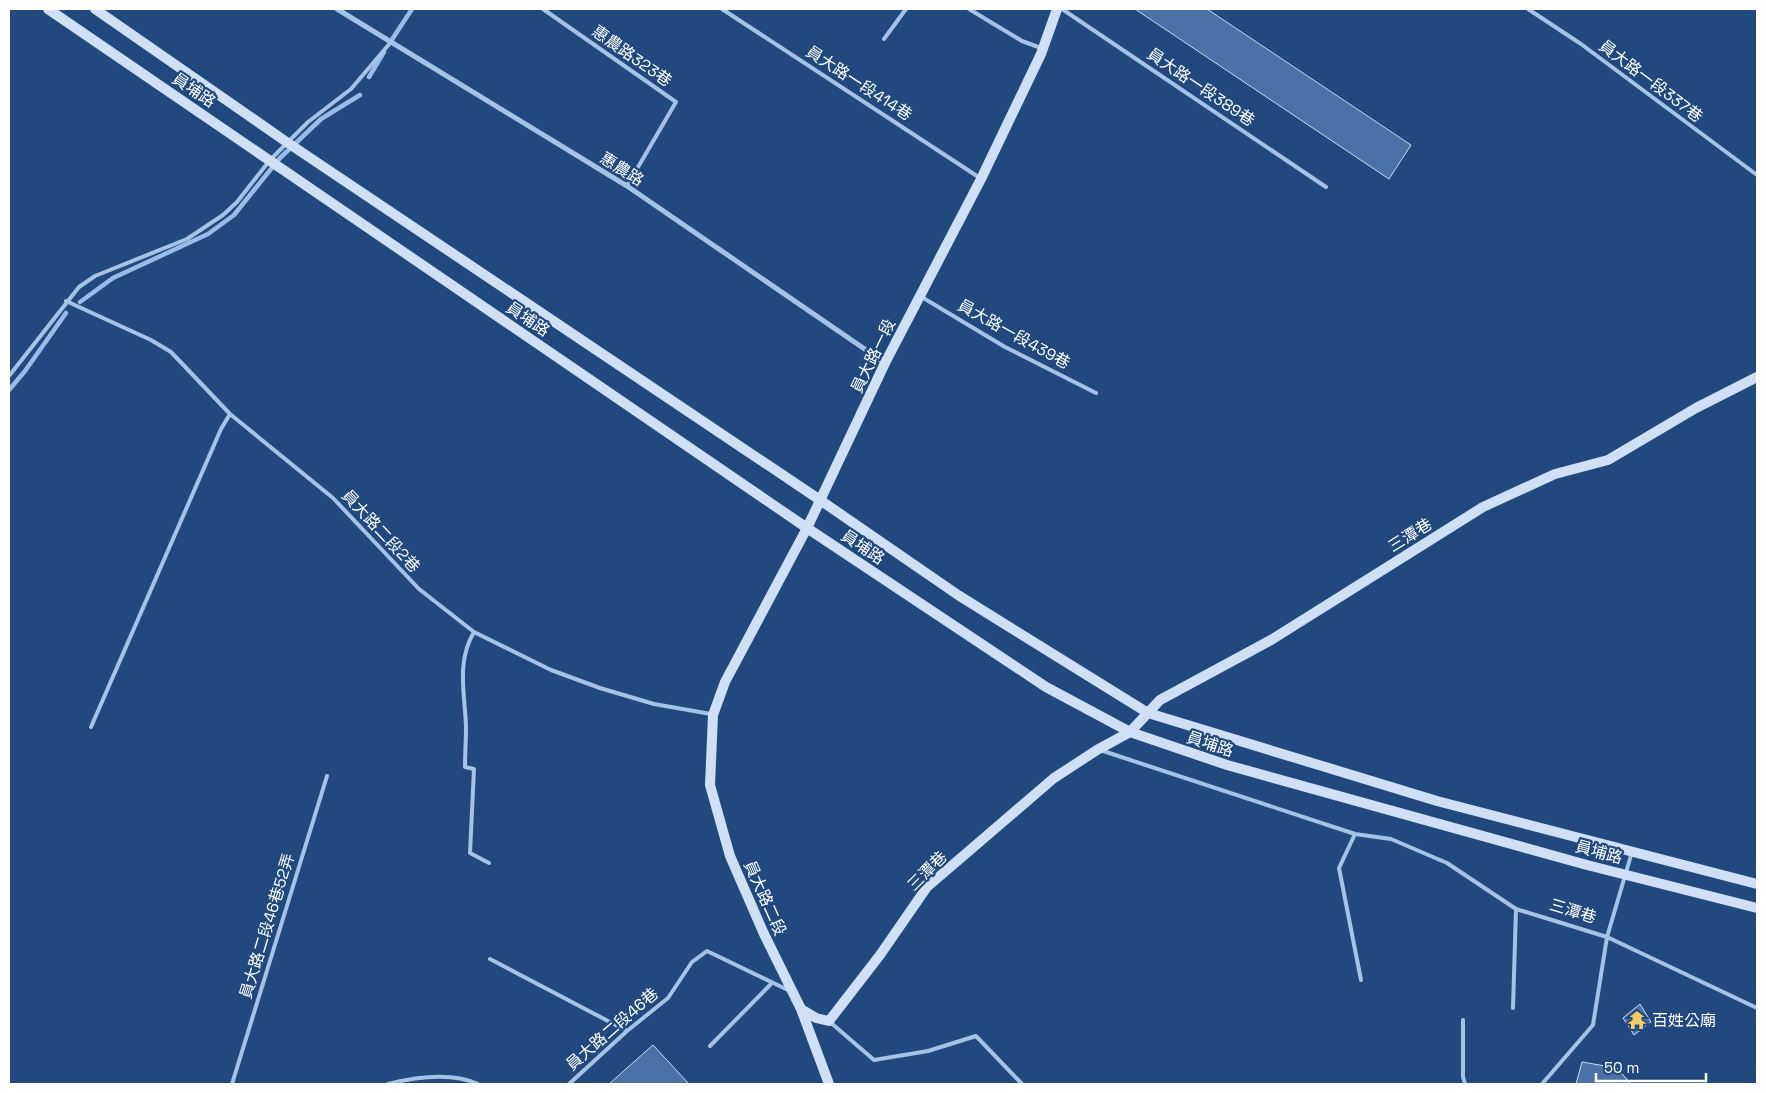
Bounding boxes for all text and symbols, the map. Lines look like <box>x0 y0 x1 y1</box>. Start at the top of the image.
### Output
street label: 惠農路323巷 <box>588 21 676 91</box>
street label: 員大路一段337巷 <box>1595 35 1707 127</box>
street label: 員大路一段414巷 <box>802 41 916 125</box>
street label: 員大路一段389巷 <box>1143 43 1259 131</box>
street label: 員埔路 <box>168 68 220 112</box>
street label: 惠農路 <box>596 147 648 191</box>
street label: 員大路一段439巷 <box>954 294 1074 374</box>
street label: 員埔路 <box>502 297 554 341</box>
street label: 員大路一段 <box>846 315 900 397</box>
street label: 員大路二段2巷 <box>337 485 425 577</box>
street label: 三潭巷 <box>1384 513 1436 557</box>
street label: 員埔路 <box>837 525 889 569</box>
street label: 員埔路 <box>1184 727 1236 761</box>
street label: 員埔路 <box>1573 836 1625 868</box>
street label: 三潭巷 <box>903 847 951 895</box>
street label: 員大路二段46巷52弄 <box>235 851 299 1001</box>
street label: 員大路二段 <box>739 857 791 939</box>
street label: 三潭巷 <box>1547 894 1599 928</box>
street label: 員大路二段46巷 <box>561 983 663 1075</box>
temple icon: 百姓公廟 <box>1626 1009 1648 1031</box>
place label: 百姓公廟 <box>1652 1010 1716 1031</box>
scale bar <box>1596 1050 1706 1082</box>
text: 50 m <box>1604 1058 1639 1077</box>

